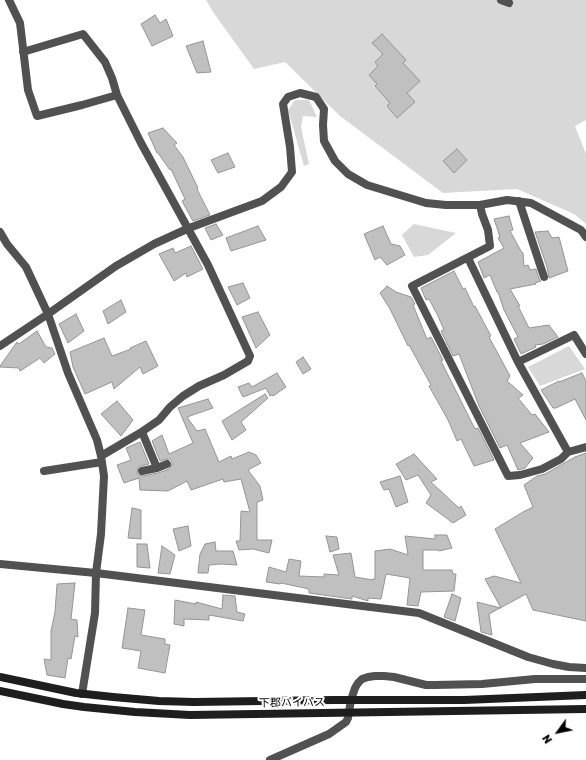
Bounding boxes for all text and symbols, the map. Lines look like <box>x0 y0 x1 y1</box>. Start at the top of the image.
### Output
street label: 下郡バイパス <box>259 696 325 710</box>
north arrow <box>538 712 578 752</box>
text: N <box>540 732 555 746</box>

